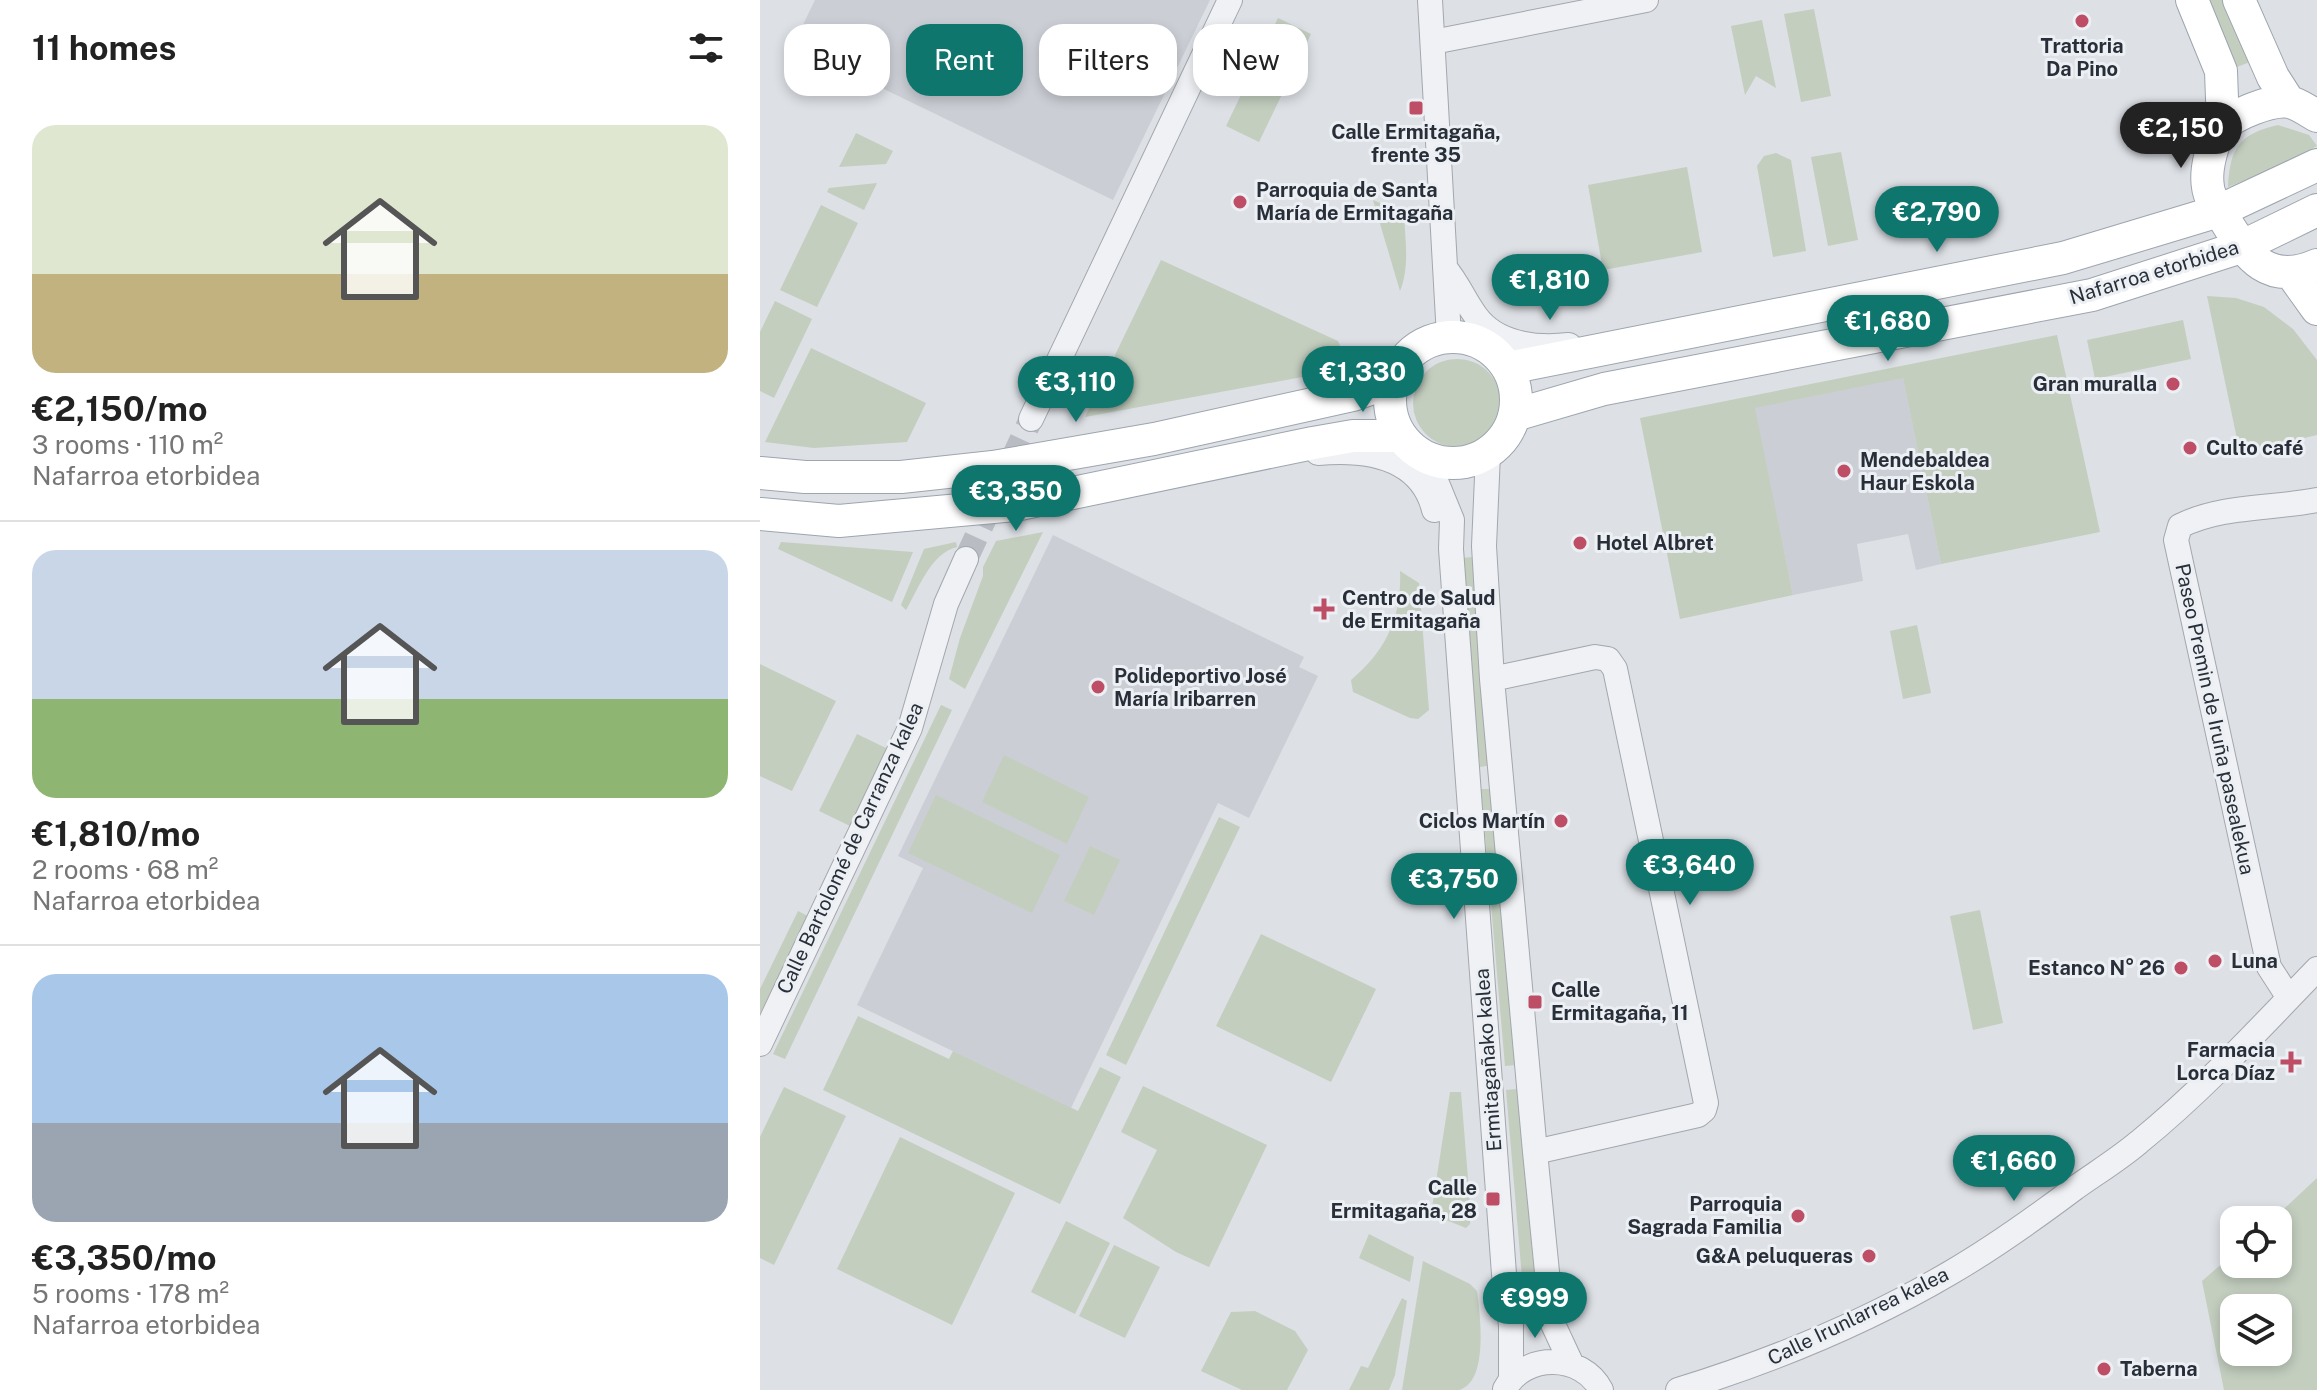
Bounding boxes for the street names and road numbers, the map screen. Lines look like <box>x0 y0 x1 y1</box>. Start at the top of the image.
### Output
street label: Nafarroa etorbidea <box>2066 235 2242 309</box>
street label: Paseo Premin de Iruña pasealekua <box>2170 561 2260 877</box>
street label: Calle Bartolomé de Carranza kalea <box>772 698 928 998</box>
street label: Ermitagañako kalea <box>1470 968 1506 1152</box>
street label: Calle Irunlarrea kalea <box>1764 1262 1952 1370</box>

